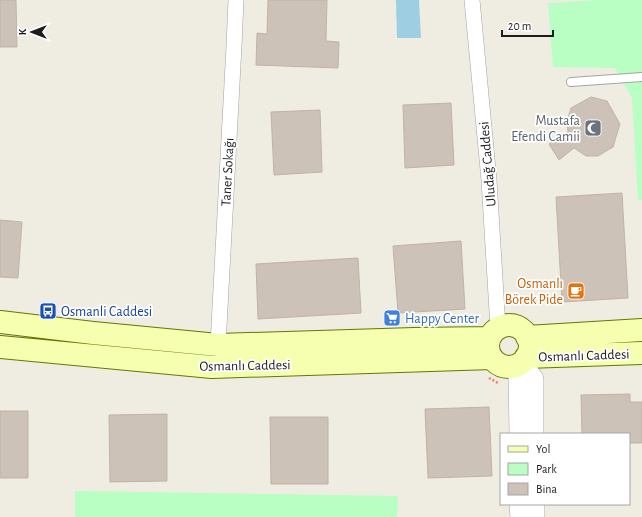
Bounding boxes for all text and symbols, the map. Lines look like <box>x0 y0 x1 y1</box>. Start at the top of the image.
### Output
north arrow <box>12 12 52 52</box>
scale bar <box>502 12 553 38</box>
text: 20 m <box>508 20 531 32</box>
text: K <box>17 28 28 35</box>
place label: Mustafa Efendi Camii <box>511 114 581 144</box>
mosque icon: Mustafa Efendi Camii <box>583 118 603 138</box>
street label: Uludağ Caddesi <box>477 121 499 207</box>
street label: Taner Sokağı <box>219 137 237 207</box>
place label: Osmanlı Börek Pide <box>505 277 563 307</box>
cafe icon: Osmanlı Börek Pide <box>566 281 586 301</box>
bus stop icon: Osmanli Caddesi <box>38 301 58 321</box>
place label: Osmanli Caddesi <box>61 305 152 319</box>
supermarket icon: Happy Center <box>382 308 402 328</box>
place label: Happy Center <box>405 312 480 326</box>
street label: Osmanlı Caddesi <box>538 347 630 365</box>
street label: Osmanlı Caddesi <box>199 358 291 374</box>
legend <box>500 433 630 505</box>
text: Yol <box>536 443 550 455</box>
text: Park <box>536 463 557 475</box>
text: Bina <box>536 483 558 495</box>

